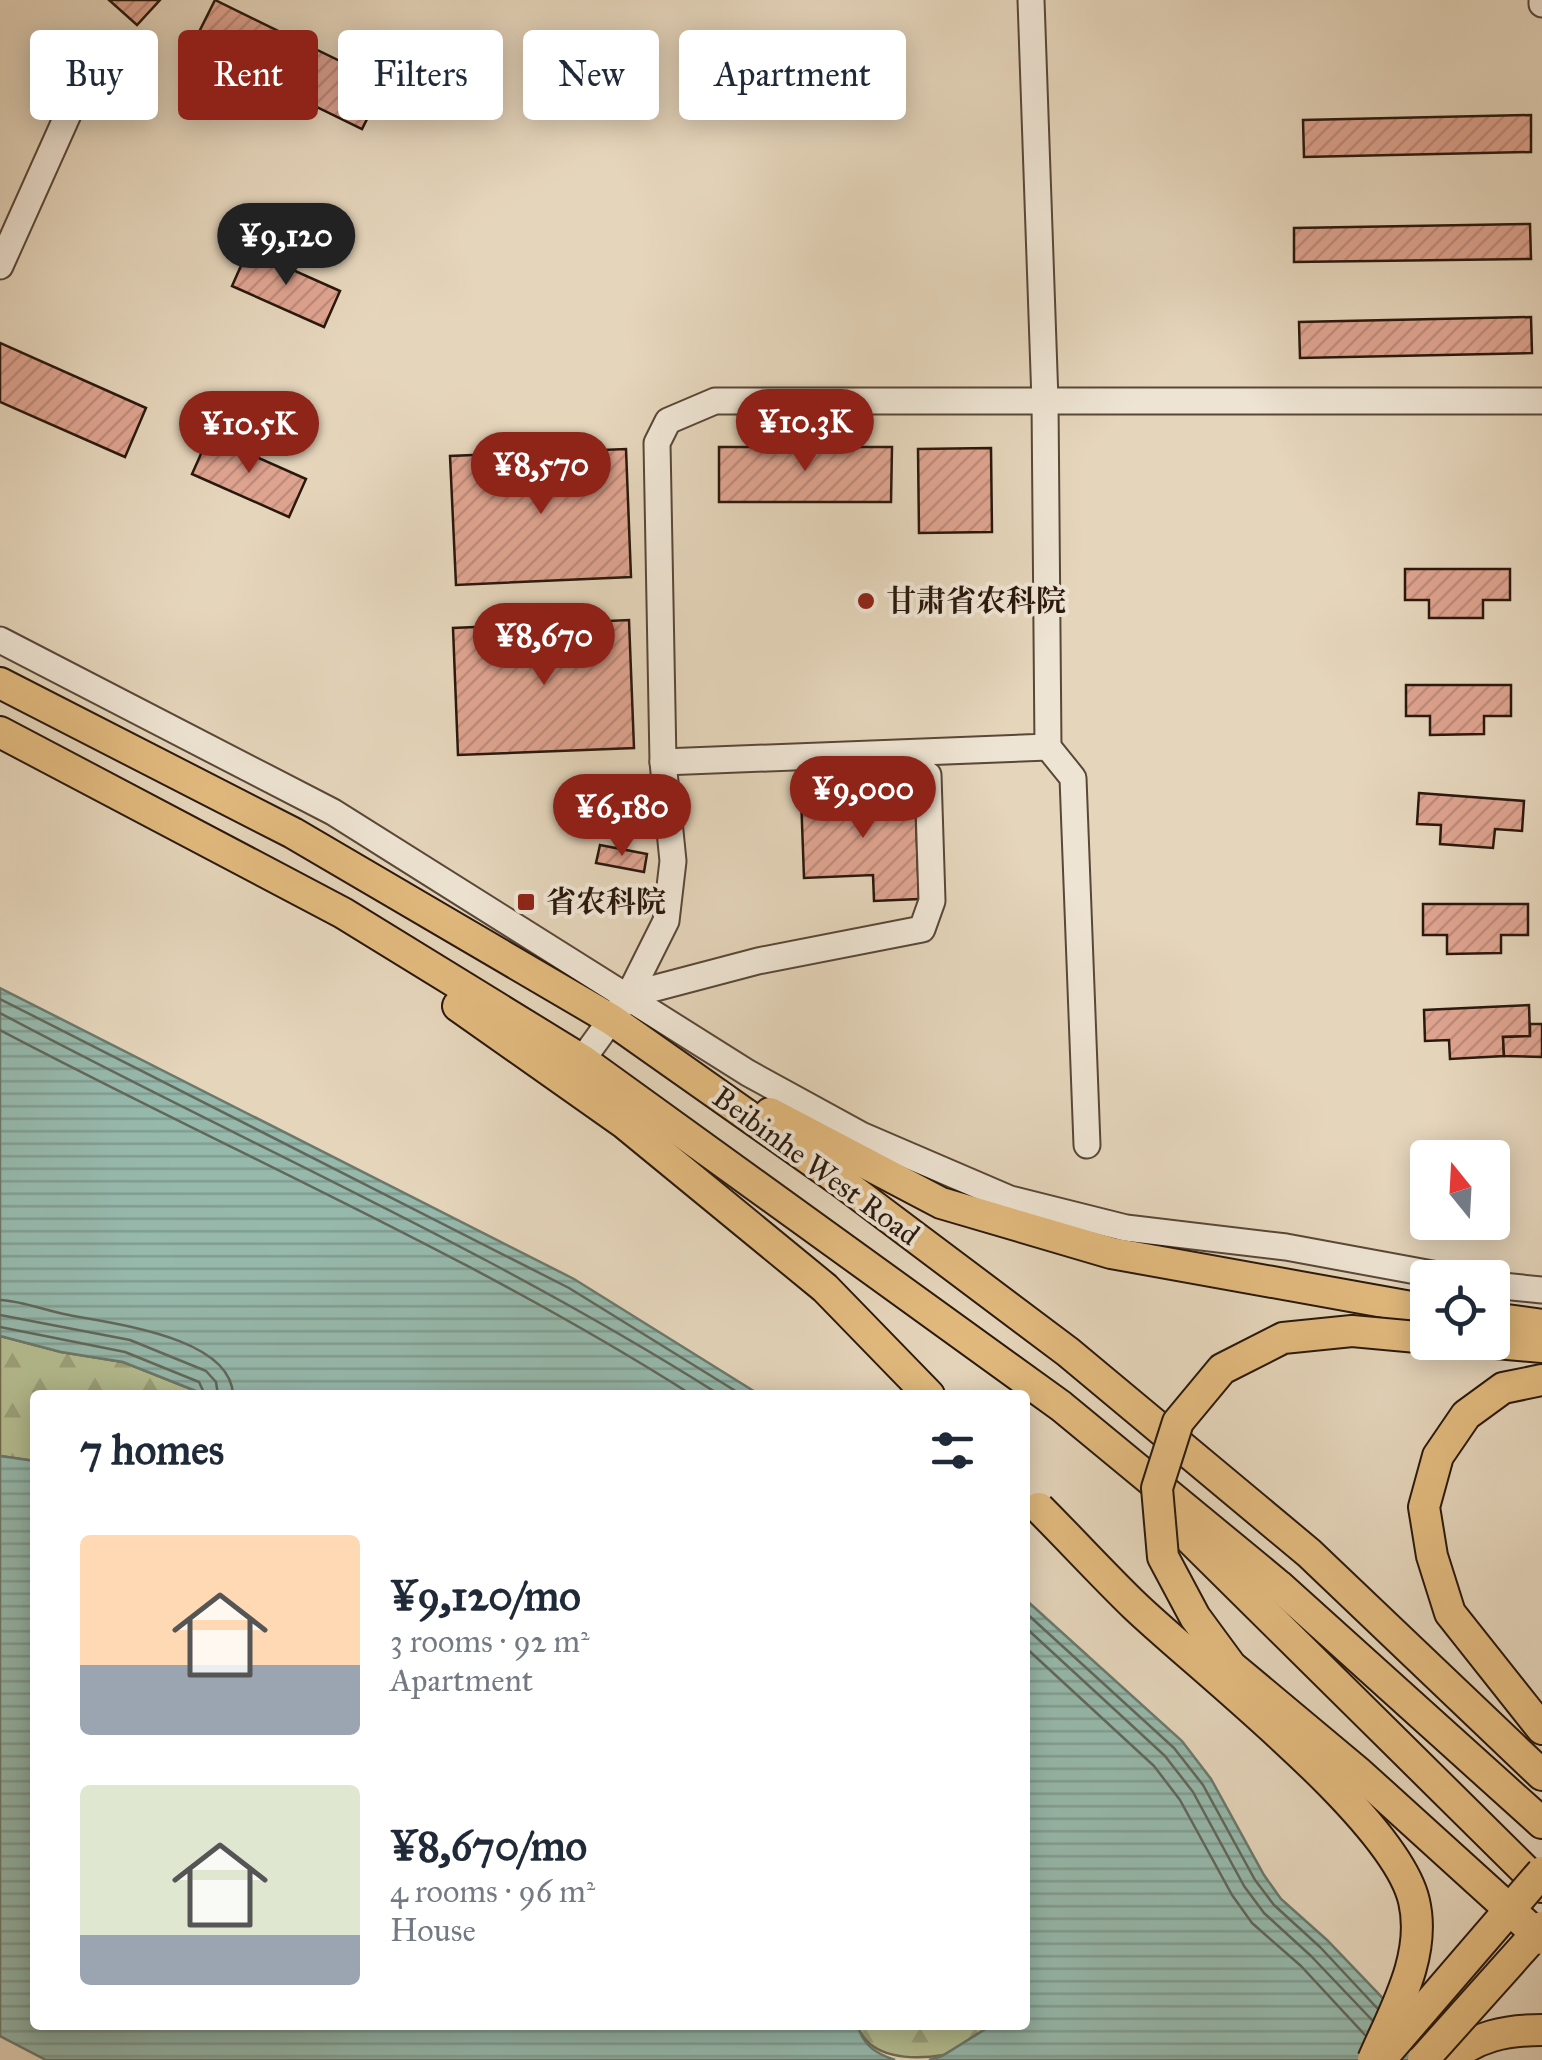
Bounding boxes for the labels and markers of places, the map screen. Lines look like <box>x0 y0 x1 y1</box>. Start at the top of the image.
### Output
pin: ¥9,120 <box>205 203 367 288</box>
pin: ¥10.3K <box>724 389 886 474</box>
pin: ¥10.5K <box>168 391 330 476</box>
pin: ¥8,570 <box>460 432 622 517</box>
place label: 甘肃省农科院 <box>886 583 1066 619</box>
marker: 甘肃省农科院 <box>855 590 877 612</box>
pin: ¥8,670 <box>463 603 625 688</box>
pin: ¥9,000 <box>782 756 944 841</box>
pin: ¥6,180 <box>541 774 703 859</box>
place label: 省农科院 <box>546 884 666 920</box>
marker: 省农科院 <box>515 891 537 913</box>

